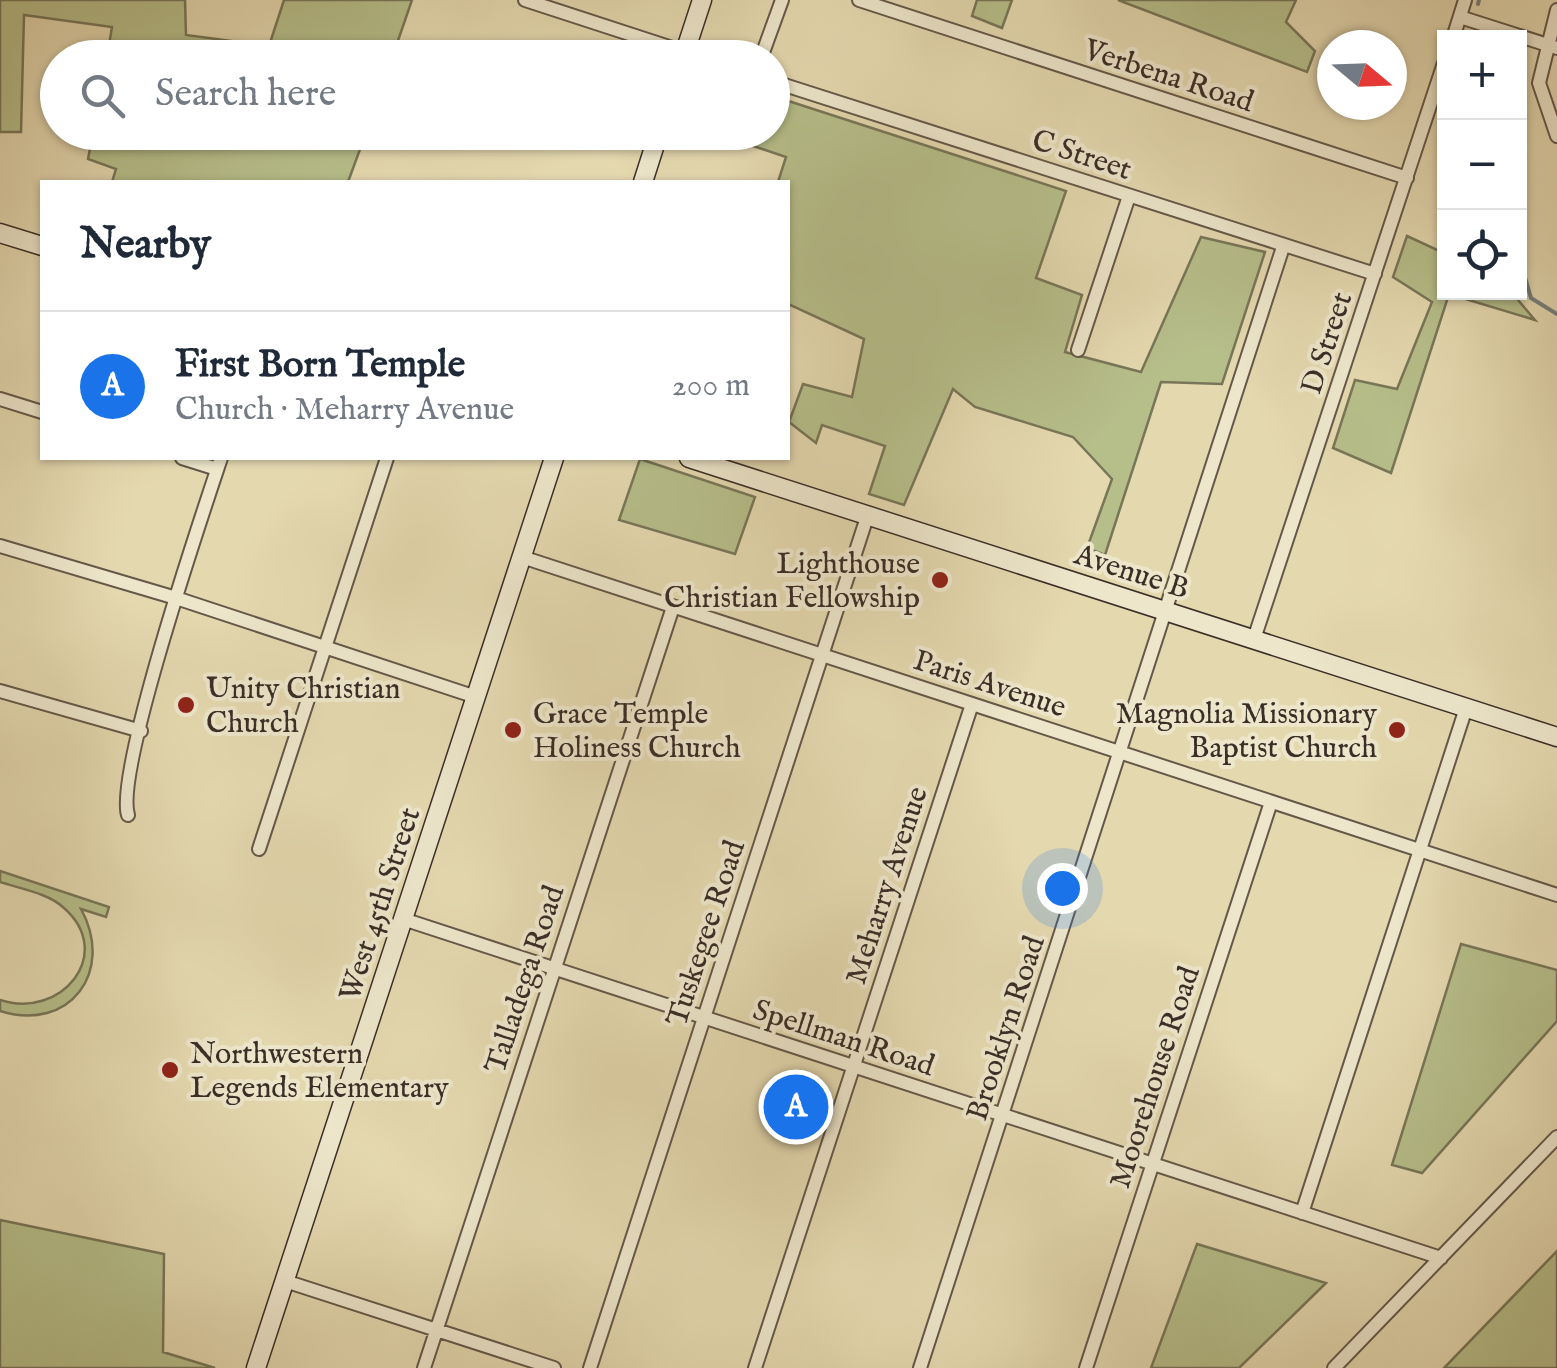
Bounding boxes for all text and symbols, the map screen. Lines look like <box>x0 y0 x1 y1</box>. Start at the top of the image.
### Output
north arrow <box>1317 30 1407 120</box>
map controls <box>1437 30 1527 300</box>
button: + <box>1437 30 1527 120</box>
street label: Verbena Road <box>1078 31 1259 122</box>
search box <box>40 40 790 150</box>
icon: search <box>75 68 130 123</box>
text: Search here <box>155 71 336 119</box>
button: − <box>1437 120 1527 210</box>
street label: C Street <box>1027 122 1136 190</box>
button: locate <box>1437 210 1527 300</box>
text: Nearby <box>80 219 211 272</box>
street label: D Street <box>1294 288 1362 400</box>
text: First Born Temple <box>175 342 465 390</box>
text: A <box>102 366 123 407</box>
text: 200 m <box>672 366 750 407</box>
text: Church · Meharry Avenue <box>175 390 514 431</box>
street label: Avenue B <box>1068 536 1193 609</box>
place label: Lighthouse Christian Fellowship <box>664 546 920 618</box>
marker: Lighthouse Christian Fellowship <box>929 569 951 591</box>
street label: Paris Avenue <box>908 642 1070 727</box>
place label: Unity Christian Church <box>206 671 400 743</box>
marker: Unity Christian Church <box>175 694 197 716</box>
place label: Grace Temple Holiness Church <box>533 696 741 768</box>
place label: Magnolia Missionary Baptist Church <box>1116 696 1377 768</box>
marker: Grace Temple Holiness Church <box>502 719 524 741</box>
marker: Magnolia Missionary Baptist Church <box>1386 719 1408 741</box>
street label: Meharry Avenue <box>838 782 938 989</box>
street label: West 45th Street <box>332 803 430 1006</box>
street label: Tuskegee Road <box>659 835 755 1031</box>
your location <box>1037 863 1088 914</box>
street label: Talladega Road <box>478 880 574 1078</box>
street label: Brooklyn Road <box>959 930 1055 1126</box>
street label: Moorehouse Road <box>1102 961 1210 1193</box>
street label: Spellman Road <box>748 992 940 1086</box>
place label: Northwestern Legends Elementary <box>190 1036 449 1108</box>
marker: Northwestern Legends Elementary <box>159 1059 181 1081</box>
pin: A <box>764 1070 828 1144</box>

